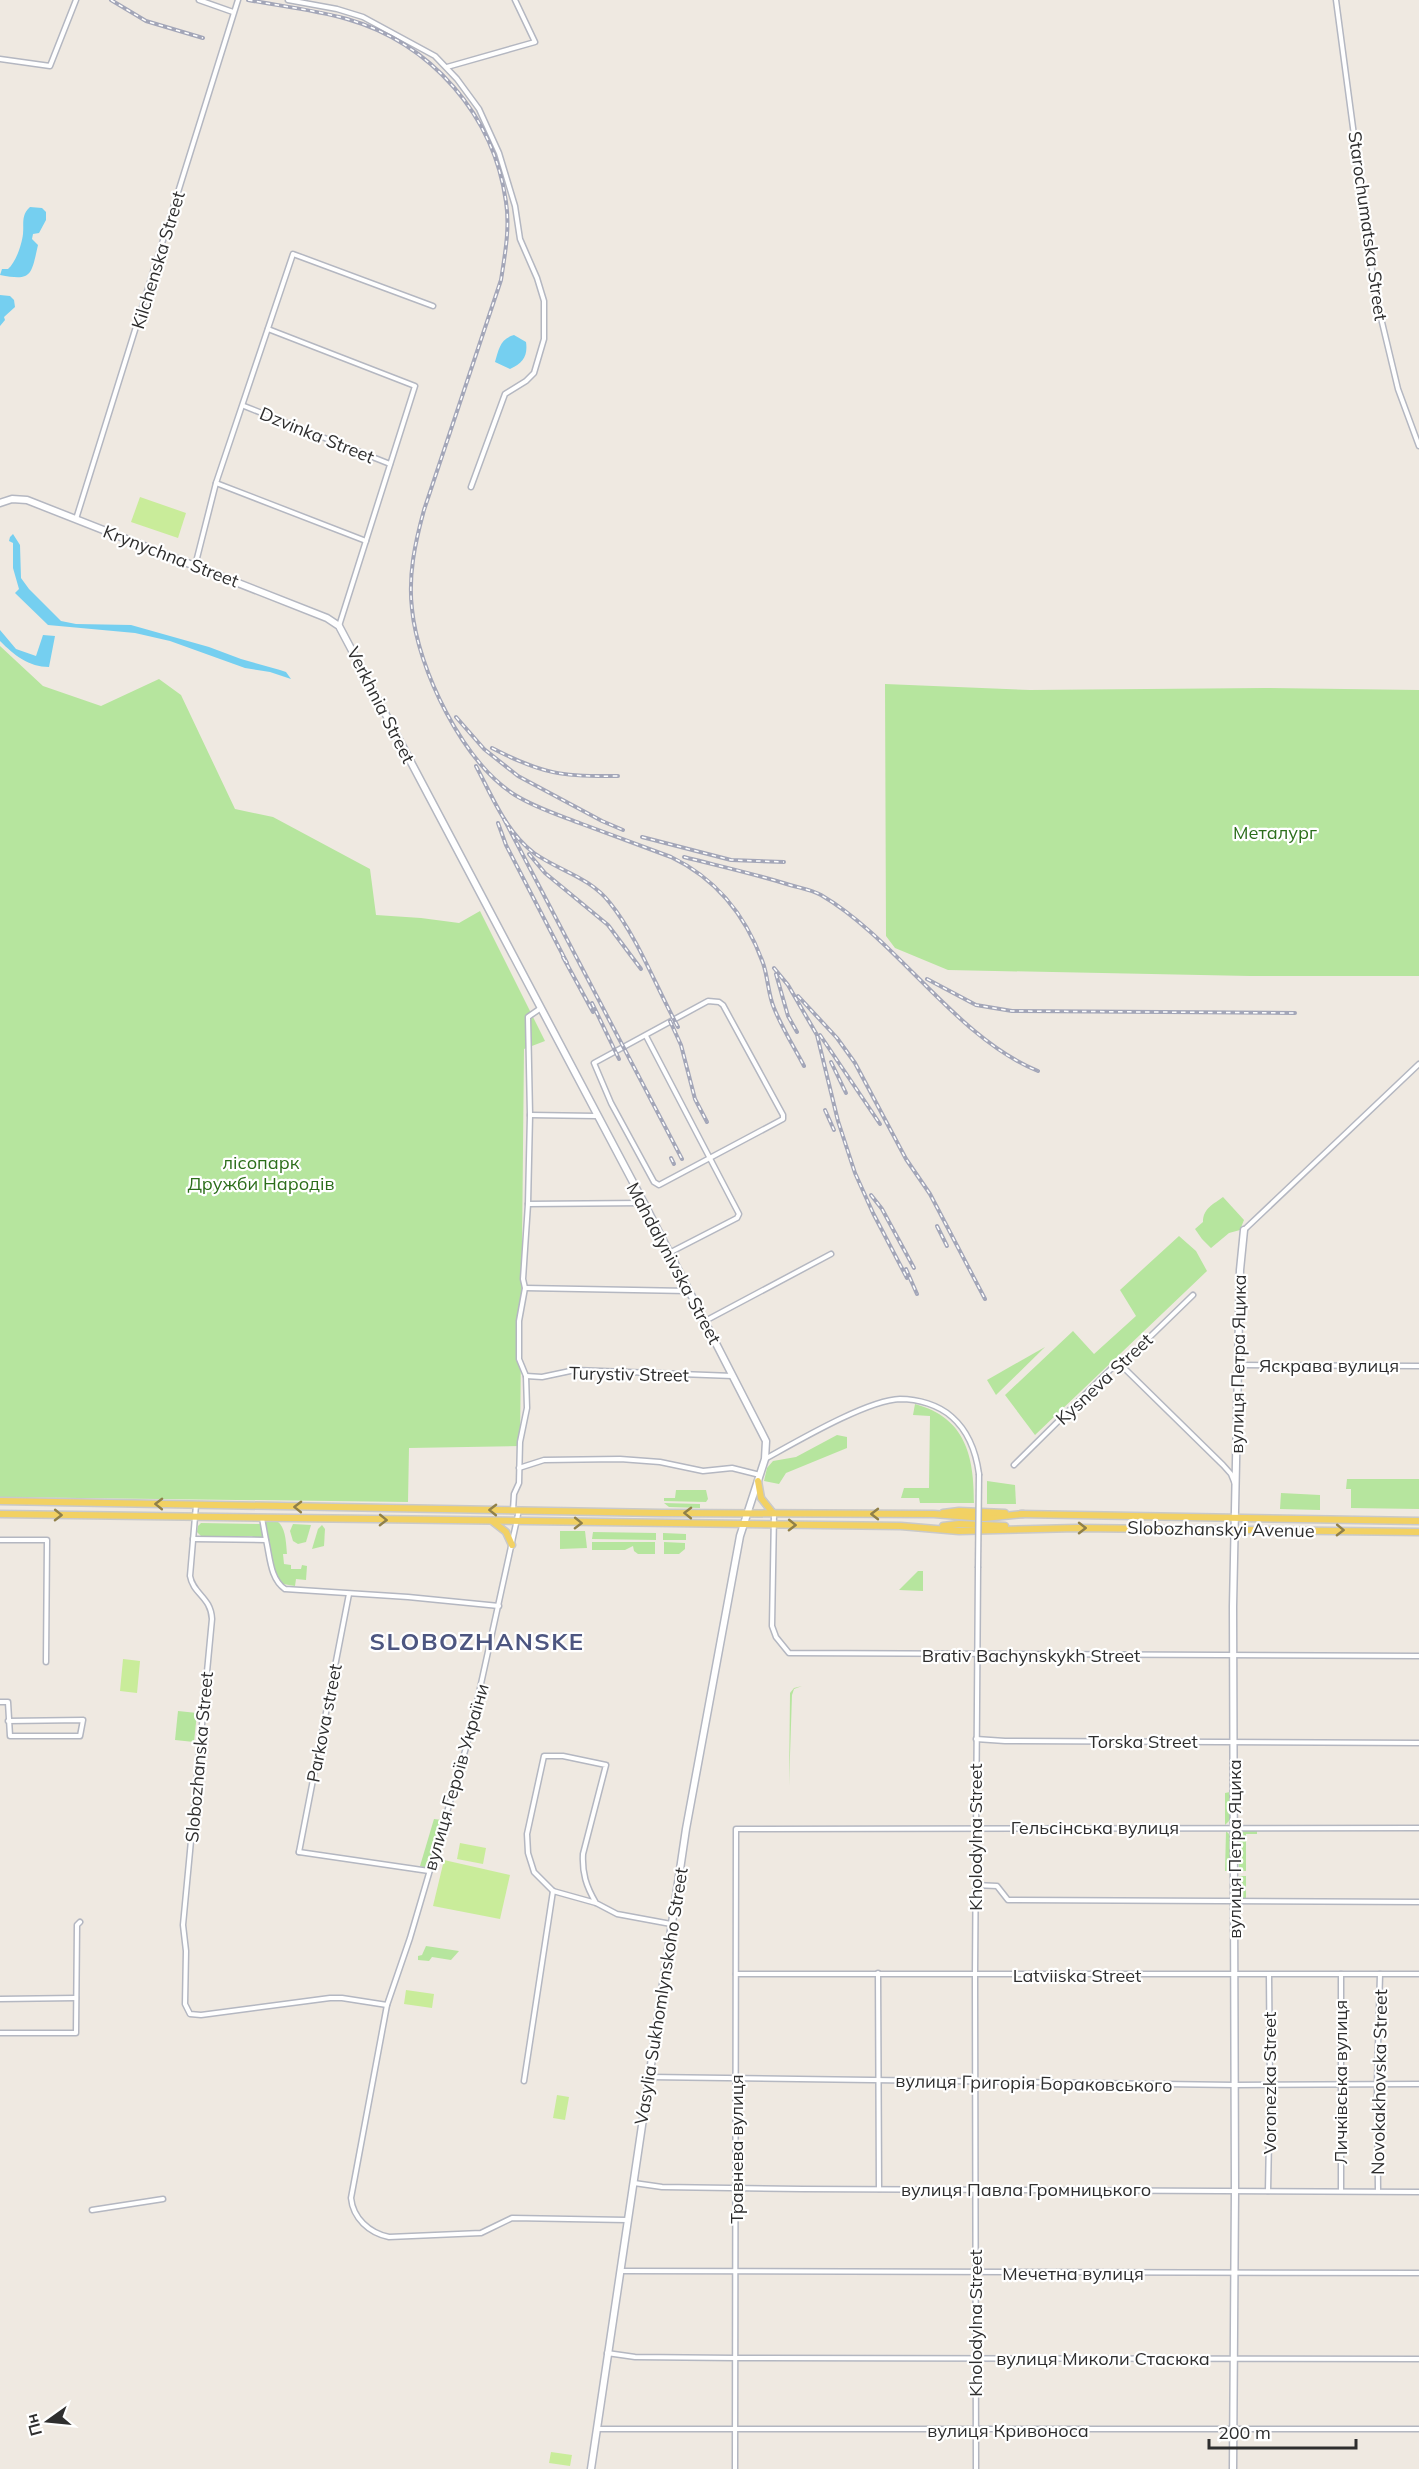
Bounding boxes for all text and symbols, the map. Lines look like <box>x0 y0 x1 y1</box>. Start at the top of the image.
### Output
street label: Starochumatska Street <box>1343 130 1393 322</box>
street label: Kilchenska Street <box>126 188 190 332</box>
street label: Dzvinka Street <box>256 402 378 468</box>
street label: Krynychna Street <box>100 520 242 592</box>
street label: Verkhnia Street <box>342 643 420 767</box>
park label: Металург <box>1233 821 1317 844</box>
park label: лісопарк Дружби Народів <box>187 1151 335 1195</box>
street label: Mahdalynivska Street <box>622 1178 726 1348</box>
street label: вулиця Петра Яцика <box>1225 1274 1251 1454</box>
street label: Kysneva Street <box>1051 1328 1157 1430</box>
street label: Яскрава вулиця <box>1259 1354 1399 1377</box>
street label: Turystiv Street <box>569 1361 689 1387</box>
one-way arrow <box>155 1498 164 1510</box>
one-way arrow <box>294 1501 303 1513</box>
one-way arrow <box>489 1504 498 1516</box>
one-way arrow <box>684 1507 693 1519</box>
one-way arrow <box>54 1508 63 1521</box>
one-way arrow <box>871 1508 880 1520</box>
one-way arrow <box>379 1514 388 1526</box>
one-way arrow <box>574 1516 583 1529</box>
street label: Slobozhanskyi Avenue <box>1127 1516 1315 1542</box>
one-way arrow <box>788 1519 797 1531</box>
one-way arrow <box>1077 1522 1086 1534</box>
one-way arrow <box>1335 1524 1344 1536</box>
district label: SLOBOZHANSKE <box>369 1626 585 1656</box>
street label: Brativ Bachynskykh Street <box>922 1644 1140 1667</box>
street label: Parkova street <box>301 1662 347 1784</box>
street label: Slobozhanska Street <box>180 1671 218 1843</box>
street label: вулиця Героїв України <box>418 1681 494 1873</box>
street label: Torska Street <box>1088 1730 1198 1753</box>
street label: вулиця Петра Яцика <box>1223 1759 1246 1939</box>
street label: Kholodylna Street <box>964 1763 987 1911</box>
street label: Гельсінська вулиця <box>1011 1816 1179 1839</box>
street label: Vasylia Sukhomlynskoho Street <box>629 1866 693 2126</box>
street label: Latviiska Street <box>1013 1964 1141 1987</box>
street label: Novokakhovska Street <box>1366 1989 1392 2175</box>
street label: Личківська вулиця <box>1329 2000 1352 2164</box>
street label: Voronezka Street <box>1258 2012 1281 2154</box>
street label: вулиця Григорія Бораковського <box>895 2069 1173 2097</box>
street label: Травнева вулиця <box>725 2074 748 2224</box>
street label: вулиця Павла Громницького <box>901 2178 1151 2201</box>
street label: Kholodylna Street <box>964 2249 987 2397</box>
street label: Мечетна вулиця <box>1002 2262 1144 2285</box>
street label: вулиця Миколи Стасюка <box>996 2347 1210 2370</box>
north arrow <box>18 2391 78 2451</box>
text: Пн <box>21 2412 46 2438</box>
scale bar <box>1209 2412 1356 2450</box>
street label: вулиця Кривоноса <box>927 2419 1089 2442</box>
text: 200 m <box>1218 2421 1271 2444</box>

